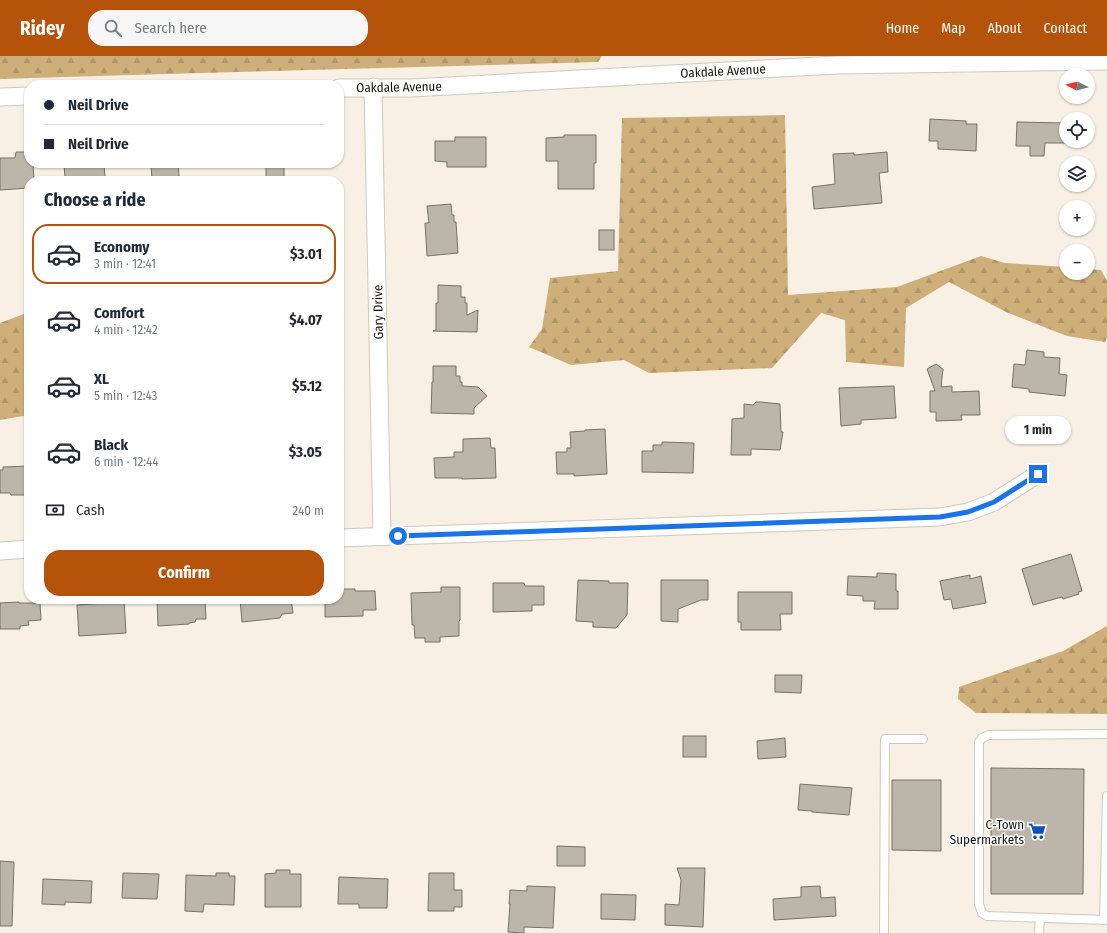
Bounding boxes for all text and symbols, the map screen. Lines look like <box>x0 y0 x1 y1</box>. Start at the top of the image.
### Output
search box <box>88 10 368 46</box>
text: Ridey <box>20 17 64 40</box>
icon: search <box>102 17 124 39</box>
text: Search here <box>134 19 207 37</box>
text: Home <box>886 20 919 37</box>
text: Map <box>941 20 965 37</box>
text: About <box>987 20 1022 37</box>
text: Contact <box>1044 20 1087 37</box>
street label: Oakdale Avenue <box>680 61 766 81</box>
north arrow <box>1059 68 1095 104</box>
map controls <box>1059 68 1095 280</box>
street label: Oakdale Avenue <box>356 79 442 95</box>
text: Neil Drive <box>68 96 129 114</box>
button: locate <box>1059 112 1095 148</box>
text: Neil Drive <box>68 135 129 153</box>
button: layers <box>1059 156 1095 192</box>
text: Choose a ride <box>44 189 146 211</box>
button: + <box>1059 200 1095 236</box>
icon: car <box>46 236 82 272</box>
text: Economy <box>94 238 149 256</box>
button: − <box>1059 244 1095 280</box>
text: $3.01 <box>290 245 322 263</box>
text: 3 min · 12:41 <box>94 256 156 271</box>
street label: Gary Drive <box>370 285 386 339</box>
icon: car <box>46 302 82 338</box>
text: Comfort <box>94 304 145 322</box>
text: $4.07 <box>289 311 322 329</box>
text: 4 min · 12:42 <box>94 322 158 337</box>
icon: car <box>46 368 82 404</box>
text: XL <box>94 370 109 388</box>
text: $5.12 <box>292 377 322 395</box>
text: 5 min · 12:43 <box>94 388 157 403</box>
callout: 1 min <box>1005 416 1071 444</box>
text: 1 min <box>1024 422 1052 437</box>
icon: car <box>46 434 82 470</box>
text: Black <box>94 436 128 454</box>
text: $3.05 <box>289 443 322 461</box>
text: 6 min · 12:44 <box>94 454 159 469</box>
route end <box>1029 465 1047 483</box>
icon: cash <box>44 499 66 521</box>
text: Cash <box>76 501 105 519</box>
text: 240 m <box>292 503 324 518</box>
route start <box>389 527 407 545</box>
button: Confirm <box>44 550 324 596</box>
place label: C‑Town Supermarkets <box>950 817 1024 847</box>
supermarket icon: C‑Town Supermarkets <box>1027 821 1047 841</box>

